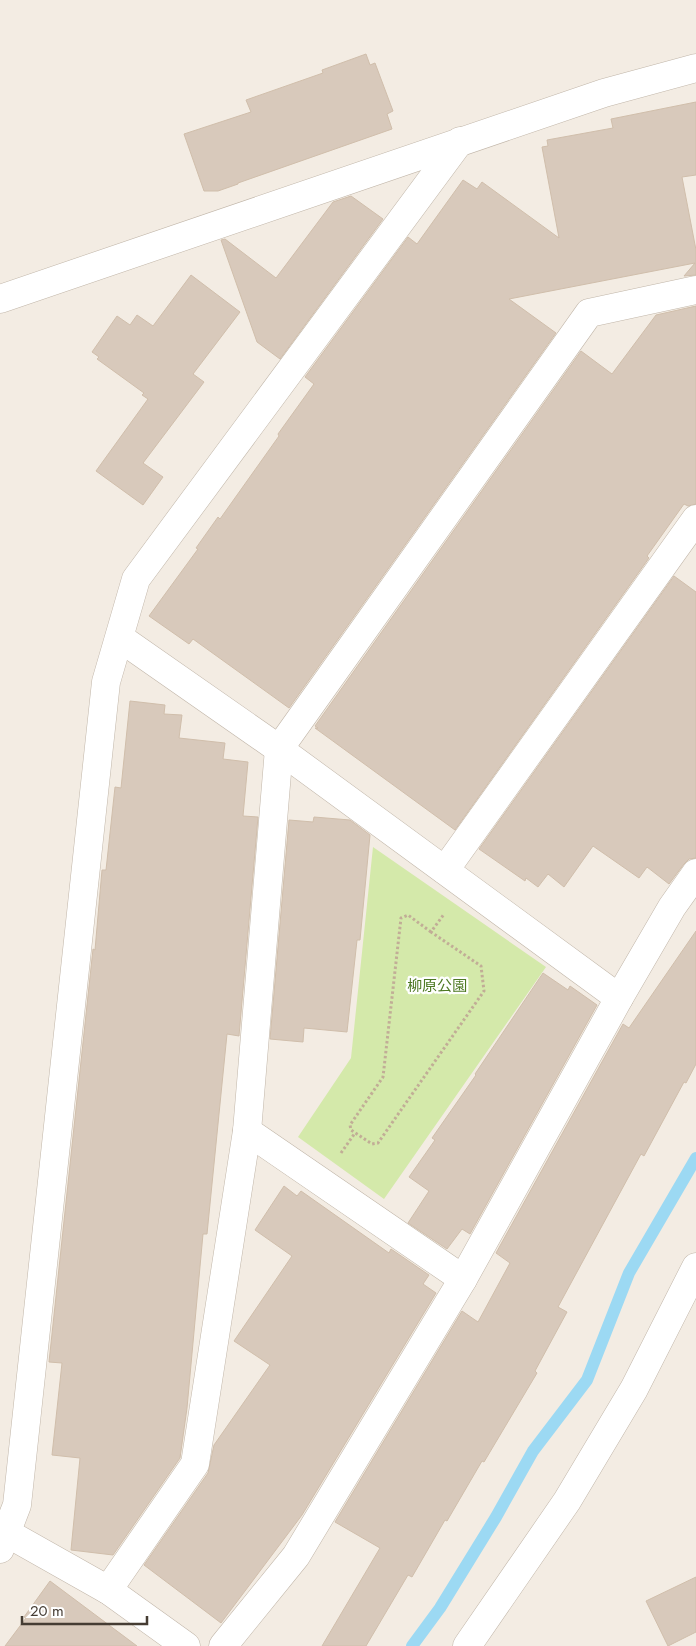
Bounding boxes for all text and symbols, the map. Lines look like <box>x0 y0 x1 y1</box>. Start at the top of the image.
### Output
park label: 柳原公園 <box>407 975 467 997</box>
scale bar <box>22 1594 148 1626</box>
text: 20 m <box>30 1600 64 1622</box>

